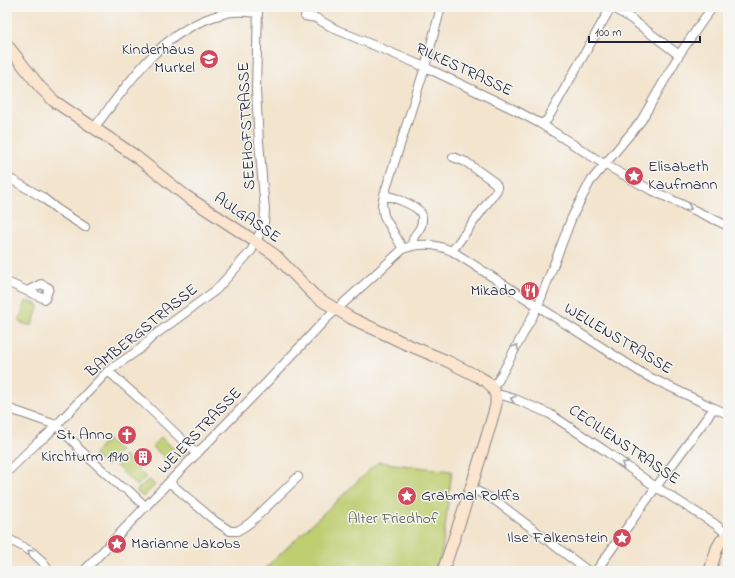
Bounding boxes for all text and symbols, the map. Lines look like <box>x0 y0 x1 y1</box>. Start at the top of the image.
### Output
scale bar <box>589 18 700 44</box>
text: 100 m <box>595 24 622 42</box>
street label: RILKESTRASSE <box>412 37 516 103</box>
place label: Kinderhaus Murkel <box>122 38 195 80</box>
school or university icon: Kinderhaus Murkel <box>198 48 220 70</box>
street label: SEEHOFSTRASSE <box>232 62 262 190</box>
place label: Elisabeth Kaufmann <box>648 155 717 197</box>
place icon: Elisabeth Kaufmann <box>623 165 645 187</box>
street label: AULGASSE <box>209 187 285 249</box>
one-way arrow <box>685 203 692 211</box>
street label: BAMBERGSTRASSE <box>80 278 203 384</box>
place label: Mikado <box>470 279 516 303</box>
restaurant icon: Mikado <box>519 280 541 302</box>
street label: WELLENSTRASSE <box>559 297 677 381</box>
one-way arrow <box>512 344 519 351</box>
street label: WEIERSTRASSE <box>152 382 248 480</box>
one-way arrow <box>509 395 516 404</box>
street label: CECILIENSTRASSE <box>564 399 684 491</box>
place label: St. Anno <box>56 423 113 447</box>
church icon: St. Anno <box>116 424 138 446</box>
place label: Kirchturm 1910 <box>41 445 129 469</box>
building icon: Kirchturm 1910 <box>132 446 154 468</box>
one-way arrow <box>622 462 629 469</box>
place label: Grabmal Rolffs <box>421 484 520 508</box>
place icon: Grabmal Rolffs <box>396 485 418 507</box>
park label: Alter Friedhof <box>348 507 439 531</box>
place label: Ilse Falkenstein <box>507 526 608 550</box>
place icon: Ilse Falkenstein <box>611 527 633 549</box>
place label: Marianne Jakobs <box>131 532 241 556</box>
place icon: Marianne Jakobs <box>106 533 128 555</box>
one-way arrow <box>27 549 34 557</box>

